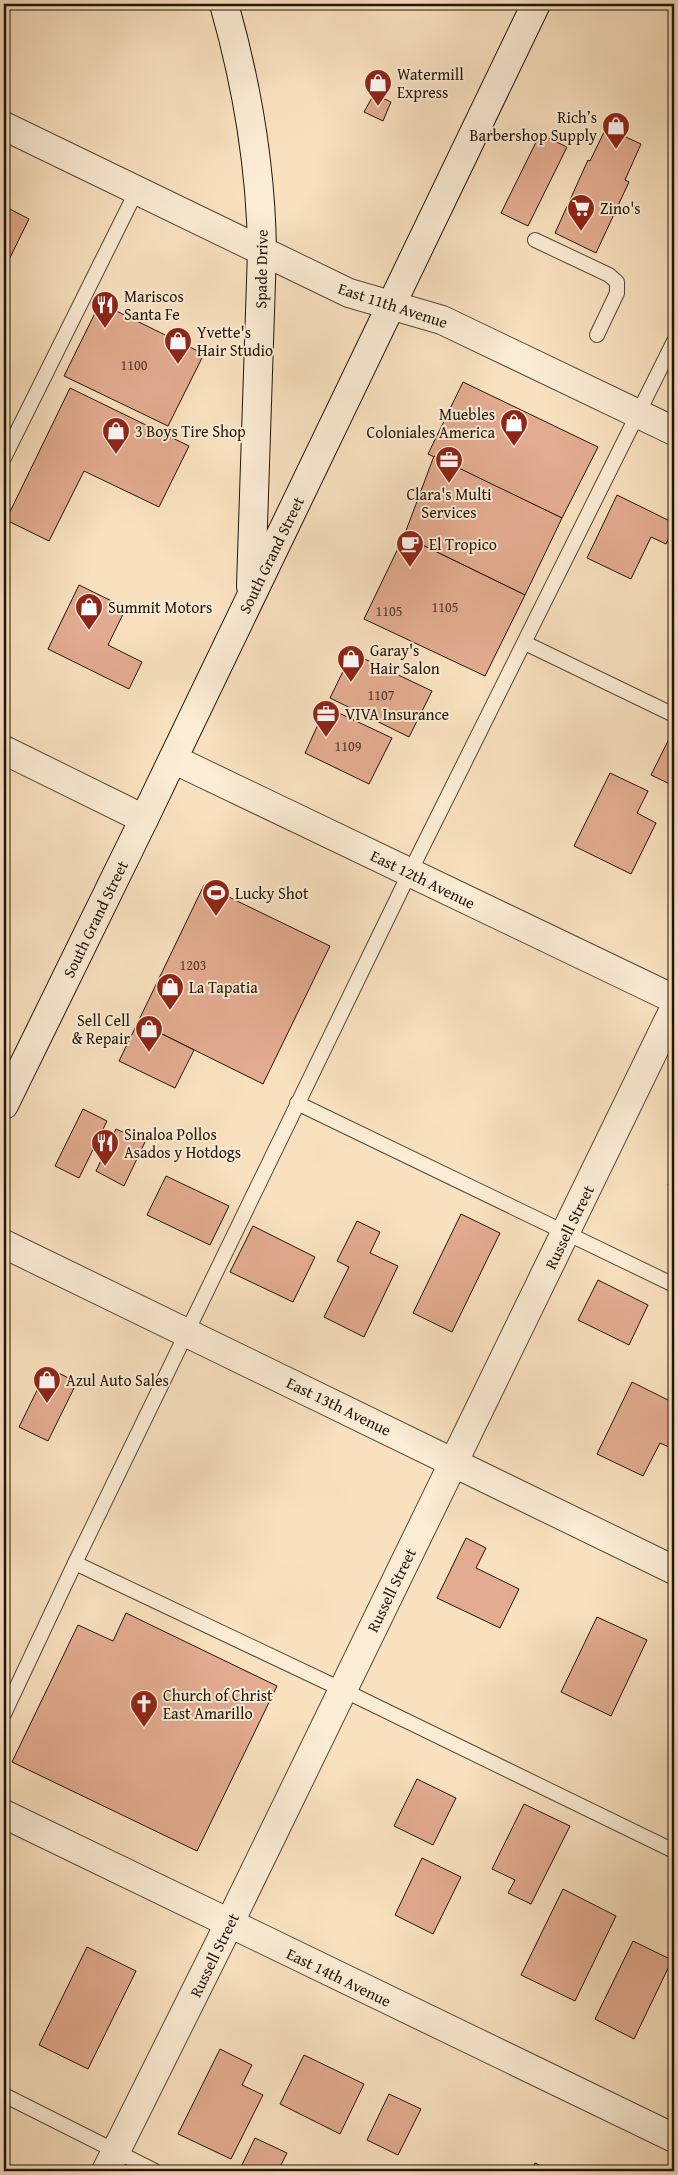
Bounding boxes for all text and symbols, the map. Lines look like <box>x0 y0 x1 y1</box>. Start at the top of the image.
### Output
place label: Watermill Express <box>397 62 464 104</box>
shop icon: Watermill Express <box>363 68 393 107</box>
place label: Rich’s Barbershop Supply <box>470 105 597 147</box>
shop icon: Rich’s Barbershop Supply <box>601 111 631 150</box>
supermarket icon: Zino's <box>566 193 596 232</box>
place label: Zino's <box>600 196 641 220</box>
street label: Spade Drive <box>248 229 274 309</box>
street label: East 11th Avenue <box>335 276 451 334</box>
place label: Mariscos Santa Fe <box>124 284 184 326</box>
restaurant icon: Mariscos Santa Fe <box>90 290 120 329</box>
place label: Yvette's Hair Studio <box>197 320 273 362</box>
shop icon: Yvette's Hair Studio <box>163 326 193 365</box>
house number: 1100 <box>121 355 148 375</box>
place label: Muebles Coloniales America <box>367 402 495 444</box>
shop icon: Muebles Coloniales America <box>499 408 529 447</box>
shop icon: 3 Boys Tire Shop <box>101 416 131 455</box>
place label: 3 Boys Tire Shop <box>135 419 246 443</box>
office icon: Clara's Multi Services <box>434 445 464 484</box>
place label: Clara's Multi Services <box>406 482 492 524</box>
street label: South Grand Street <box>232 492 310 618</box>
cafe icon: El Tropico <box>395 529 425 568</box>
place label: El Tropico <box>429 532 497 556</box>
shop icon: Summit Motors <box>74 592 104 631</box>
place label: Summit Motors <box>108 595 212 619</box>
house number: 1105 <box>432 597 458 617</box>
house number: 1105 <box>376 601 402 621</box>
place label: Garay's Hair Salon <box>370 638 440 680</box>
shop icon: Garay's Hair Salon <box>336 644 366 683</box>
house number: 1107 <box>368 685 395 705</box>
office icon: VIVA Insurance <box>311 699 341 738</box>
place label: VIVA Insurance <box>345 702 449 726</box>
house number: 1109 <box>335 736 362 756</box>
street label: East 12th Avenue <box>367 843 479 915</box>
street label: South Grand Street <box>56 856 134 982</box>
sports icon: Lucky Shot <box>201 878 231 917</box>
place label: Lucky Shot <box>235 881 309 905</box>
house number: 1203 <box>180 955 206 975</box>
shop icon: La Tapatia <box>155 972 185 1011</box>
place label: La Tapatia <box>189 975 258 999</box>
place label: Sell Cell & Repair <box>72 1008 131 1050</box>
shop icon: Sell Cell & Repair <box>134 1014 164 1053</box>
place label: Sinaloa Pollos Asados y Hotdogs <box>124 1122 241 1164</box>
restaurant icon: Sinaloa Pollos Asados y Hotdogs <box>90 1128 120 1167</box>
street label: Russell Street <box>538 1181 600 1273</box>
shop icon: Azul Auto Sales <box>32 1365 62 1404</box>
place label: Azul Auto Sales <box>66 1368 169 1392</box>
street label: East 13th Avenue <box>283 1370 395 1442</box>
street label: Russell Street <box>360 1544 422 1636</box>
place label: Church of Christ East Amarillo <box>163 1683 273 1725</box>
church icon: Church of Christ East Amarillo <box>129 1689 159 1728</box>
street label: Russell Street <box>183 1909 245 2001</box>
street label: East 14th Avenue <box>283 1941 395 2013</box>

